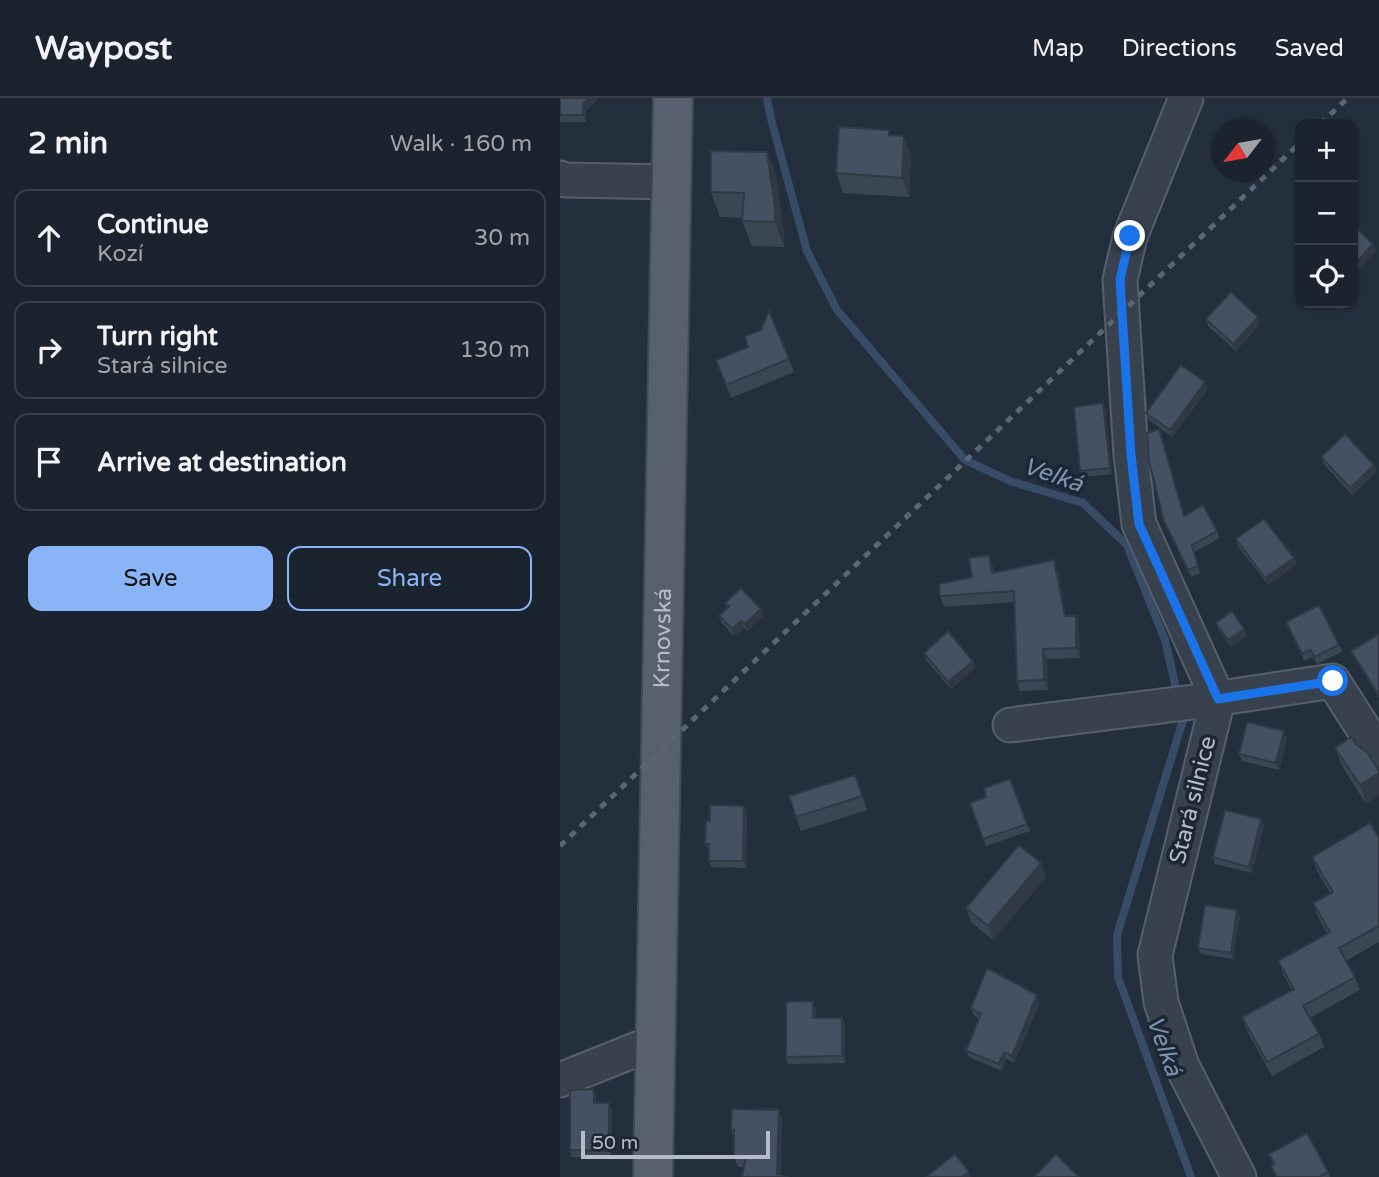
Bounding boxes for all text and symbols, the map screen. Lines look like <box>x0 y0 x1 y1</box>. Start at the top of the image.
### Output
text: Waypost <box>35 29 172 68</box>
text: Map <box>1032 34 1084 63</box>
text: Directions <box>1122 34 1237 63</box>
text: Saved <box>1275 34 1344 63</box>
north arrow <box>1211 119 1274 182</box>
map controls <box>1295 119 1358 308</box>
button: + <box>1295 119 1358 182</box>
text: 2 min <box>28 125 108 162</box>
text: Walk · 160 m <box>390 130 532 158</box>
button: − <box>1295 182 1358 245</box>
text: Continue <box>97 209 209 240</box>
icon: ahead <box>30 219 68 257</box>
route end <box>1114 220 1145 251</box>
text: 30 m <box>474 224 530 252</box>
text: Kozí <box>97 240 144 268</box>
button: locate <box>1295 245 1358 308</box>
text: Turn right <box>97 321 218 352</box>
icon: right <box>30 331 68 369</box>
text: 130 m <box>460 336 530 364</box>
text: Stará silnice <box>97 352 228 380</box>
icon: arrive <box>30 443 68 481</box>
text: Arrive at destination <box>97 447 347 478</box>
water label: Velká <box>1019 451 1087 499</box>
button: Save <box>28 546 273 611</box>
button: Share <box>287 546 532 611</box>
street label: Krnovská <box>648 588 678 689</box>
route start <box>1317 665 1348 696</box>
street label: Stará silnice <box>1164 733 1222 867</box>
water label: Velká <box>1140 1012 1188 1080</box>
scale bar <box>581 1128 770 1160</box>
text: 50 m <box>592 1132 638 1154</box>

